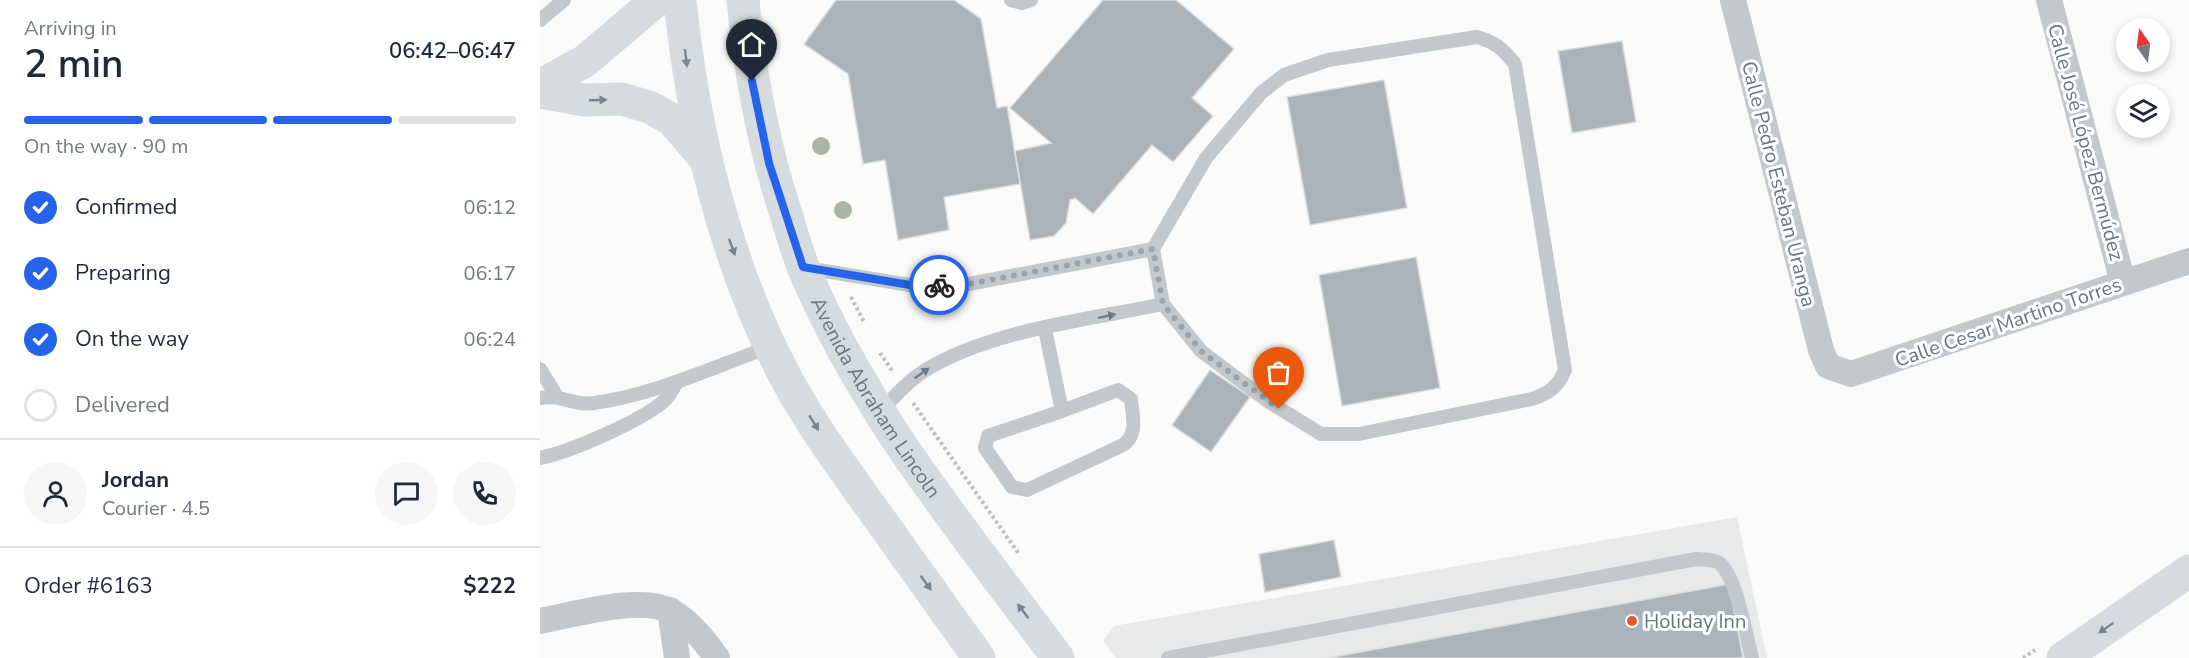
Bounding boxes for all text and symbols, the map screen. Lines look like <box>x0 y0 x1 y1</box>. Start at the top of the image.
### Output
text: Arriving in <box>24 15 117 42</box>
north arrow <box>2116 18 2170 72</box>
map controls <box>2116 18 2170 138</box>
pin <box>726 19 777 81</box>
street label: Calle José López Bermúdez <box>2041 21 2130 263</box>
icon: home <box>735 28 768 61</box>
text: 06:42–06:47 <box>389 36 516 66</box>
text: 2 min <box>24 38 123 91</box>
one-way arrow <box>681 49 691 68</box>
street label: Calle Pedro Esteban Uranga <box>1735 58 1822 310</box>
button: layers <box>2116 84 2170 138</box>
one-way arrow <box>588 95 607 104</box>
text: On the way · 90 m <box>24 133 188 160</box>
icon: check <box>24 191 57 224</box>
text: Confirmed <box>75 192 177 222</box>
text: 06:12 <box>463 194 516 221</box>
one-way arrow <box>728 238 737 256</box>
courier <box>909 255 969 315</box>
icon: check <box>24 257 57 290</box>
text: Preparing <box>75 258 171 288</box>
text: 06:17 <box>463 260 516 287</box>
icon: bike <box>923 269 956 302</box>
street label: Calle Cesar Martino Torres <box>1891 271 2125 374</box>
street label: Avenida Abraham Lincoln <box>804 293 947 504</box>
one-way arrow <box>1098 311 1117 320</box>
icon: check <box>24 323 57 356</box>
text: On the way <box>75 324 189 354</box>
text: 06:24 <box>463 326 516 353</box>
pin <box>1253 347 1304 409</box>
icon: bag <box>1262 356 1295 389</box>
one-way arrow <box>914 367 930 379</box>
text: Delivered <box>75 390 170 420</box>
one-way arrow <box>808 415 820 431</box>
button: person <box>24 462 87 525</box>
button: chat <box>375 462 438 525</box>
button: phone <box>453 462 516 525</box>
text: Jordan <box>102 465 169 495</box>
text: Courier · 4.5 <box>102 495 210 522</box>
text: Order #6163 <box>24 571 153 601</box>
text: $222 <box>463 571 516 601</box>
one-way arrow <box>919 576 931 591</box>
one-way arrow <box>1018 604 1030 619</box>
place label: Holiday Inn <box>1644 608 1746 635</box>
marker: Holiday Inn <box>1625 614 1639 628</box>
one-way arrow <box>2099 622 2115 634</box>

